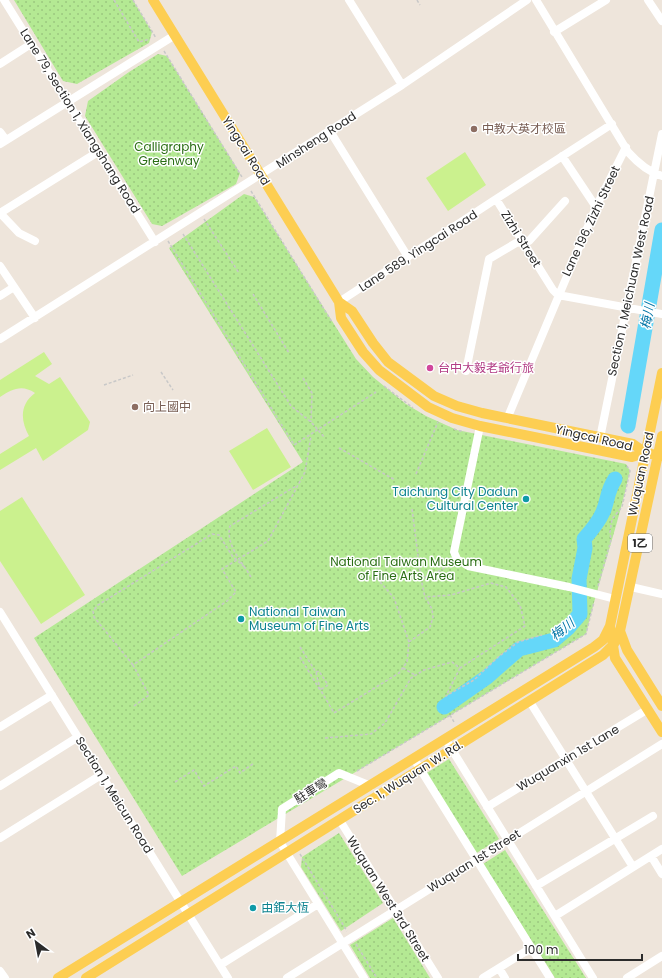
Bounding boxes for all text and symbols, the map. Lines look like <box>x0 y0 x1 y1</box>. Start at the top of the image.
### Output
street label: Lane 79, Section 1, Xiangshang Road <box>16 25 145 216</box>
street label: Minsheng Road <box>272 107 359 172</box>
street label: Yingcai Road <box>218 113 274 189</box>
place label: 中教大英才校區 <box>482 120 566 137</box>
marker: 中教大英才校區 <box>469 124 479 134</box>
park label: Calligraphy Greenway <box>134 138 204 169</box>
street label: Lane 196, Zizhi Street <box>557 163 624 279</box>
street label: Section 1, Meichuan West Road <box>603 194 658 377</box>
street label: Lane 589, Yingcai Road <box>355 206 480 295</box>
street label: Zizhi Street <box>497 207 546 270</box>
water label: 梅川 <box>636 300 659 331</box>
place label: 台中大毅老爺行旅 <box>438 359 534 376</box>
marker: 台中大毅老爺行旅 <box>425 363 435 373</box>
place label: 向上國中 <box>143 398 191 415</box>
marker: 向上國中 <box>130 402 140 412</box>
street label: Yingcai Road <box>554 420 634 455</box>
street label: Wuquan Road <box>623 430 658 517</box>
place label: Taichung City Dadun Cultural Center <box>392 483 519 514</box>
marker: Taichung City Dadun Cultural Center <box>521 494 531 504</box>
road number: 1乙 <box>628 534 652 552</box>
park label: National Taiwan Museum of Fine Arts Area <box>330 553 482 584</box>
place label: National Taiwan Museum of Fine Arts <box>249 603 369 634</box>
water label: 梅川 <box>546 613 580 645</box>
marker: National Taiwan Museum of Fine Arts <box>236 614 246 624</box>
street label: Wuquanxin 1st Lane <box>513 720 622 795</box>
street label: Section 1, Meicun Road <box>71 733 157 856</box>
street label: Sec. 1, Wuquan W. Rd. <box>350 736 466 817</box>
street label: 駐車彎 <box>291 774 331 807</box>
street label: Wuquan 1st Street <box>424 825 524 896</box>
street label: Wuquan West 3rd Street <box>343 833 434 965</box>
place label: 由鉅大恆 <box>261 899 309 916</box>
marker: 由鉅大恆 <box>248 903 258 913</box>
north arrow <box>16 922 56 962</box>
text: N <box>23 925 38 942</box>
scale bar <box>518 936 642 962</box>
text: 100 m <box>524 941 558 958</box>

